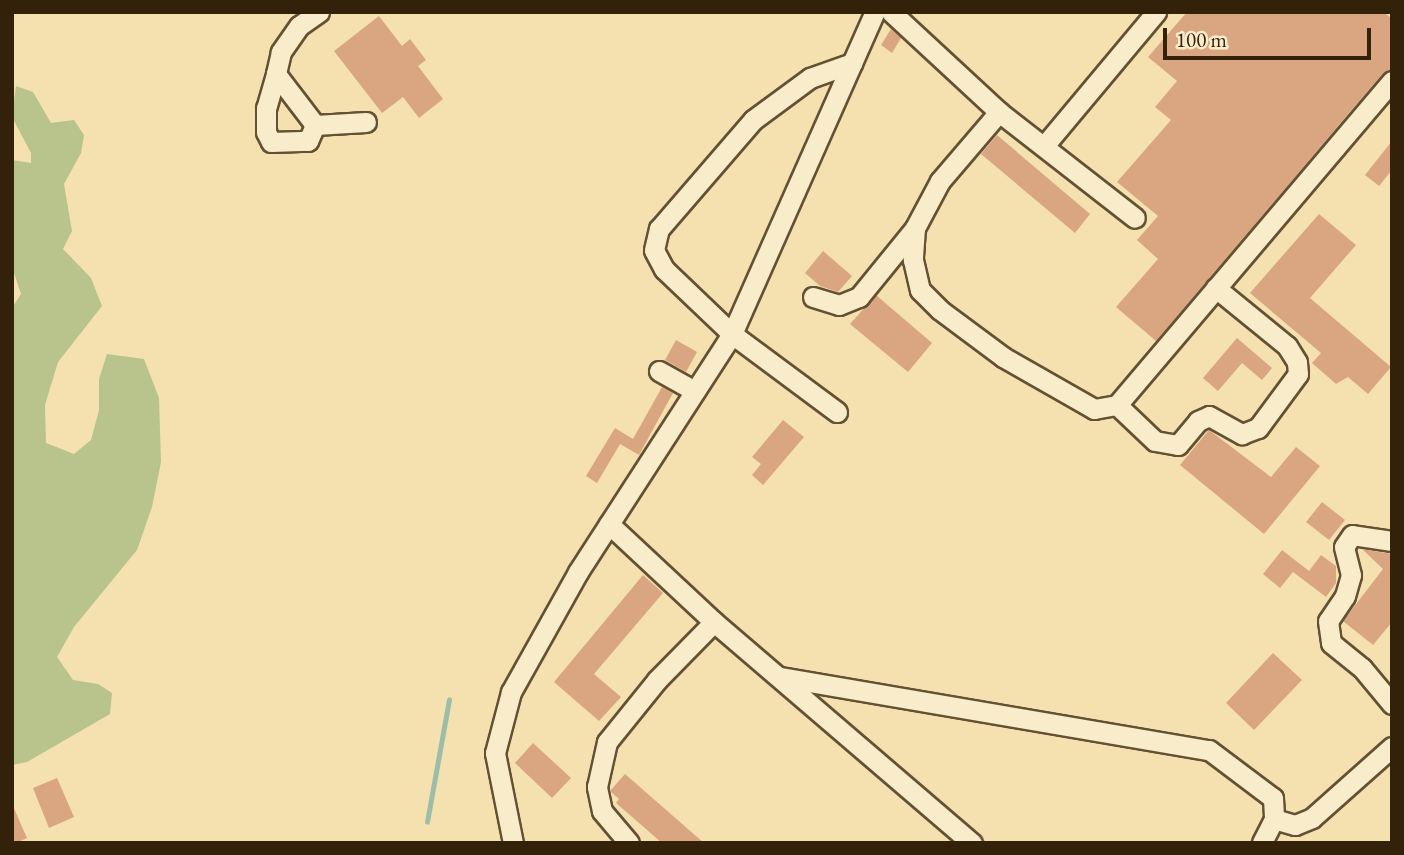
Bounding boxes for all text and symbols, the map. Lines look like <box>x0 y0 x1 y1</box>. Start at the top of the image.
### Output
scale bar <box>1166 14 1374 58</box>
text: 100 m <box>1176 26 1227 53</box>

